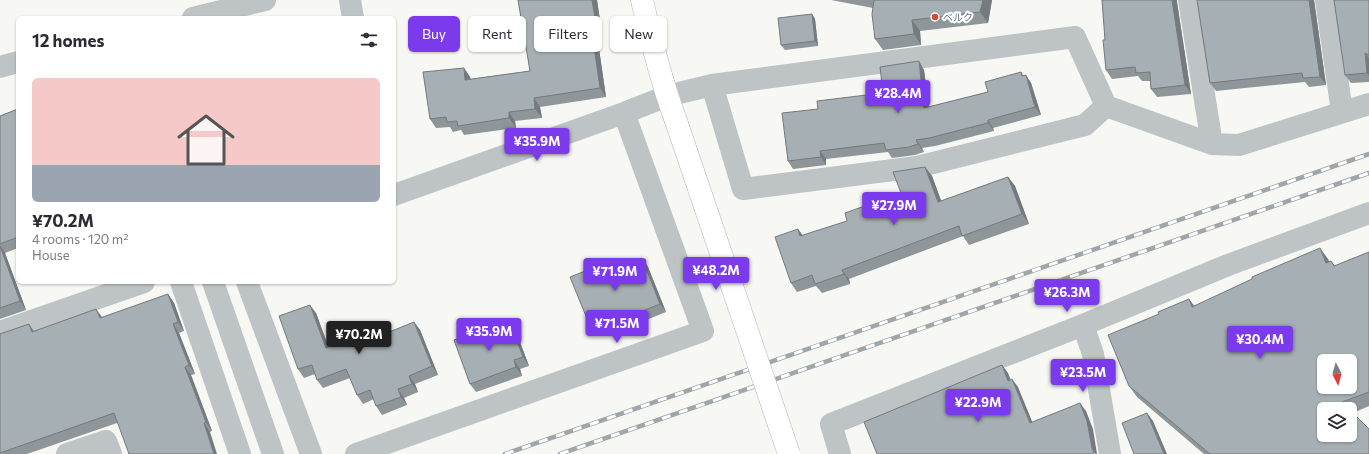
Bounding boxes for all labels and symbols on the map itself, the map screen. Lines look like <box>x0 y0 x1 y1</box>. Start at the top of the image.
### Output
place label: ベルク <box>943 11 973 23</box>
marker: ベルク <box>930 12 940 22</box>
pin: ¥28.4M <box>865 80 931 114</box>
pin: ¥35.9M <box>504 128 570 162</box>
pin: ¥27.9M <box>861 192 927 226</box>
pin: ¥48.2M <box>683 257 749 291</box>
pin: ¥71.9M <box>582 258 648 292</box>
pin: ¥26.3M <box>1034 279 1100 313</box>
pin: ¥71.5M <box>584 310 650 344</box>
pin: ¥35.9M <box>456 318 522 352</box>
pin: ¥70.2M <box>326 321 392 355</box>
pin: ¥30.4M <box>1227 326 1293 360</box>
north arrow <box>1317 354 1357 394</box>
pin: ¥23.5M <box>1050 359 1116 393</box>
pin: ¥22.9M <box>945 389 1011 423</box>

